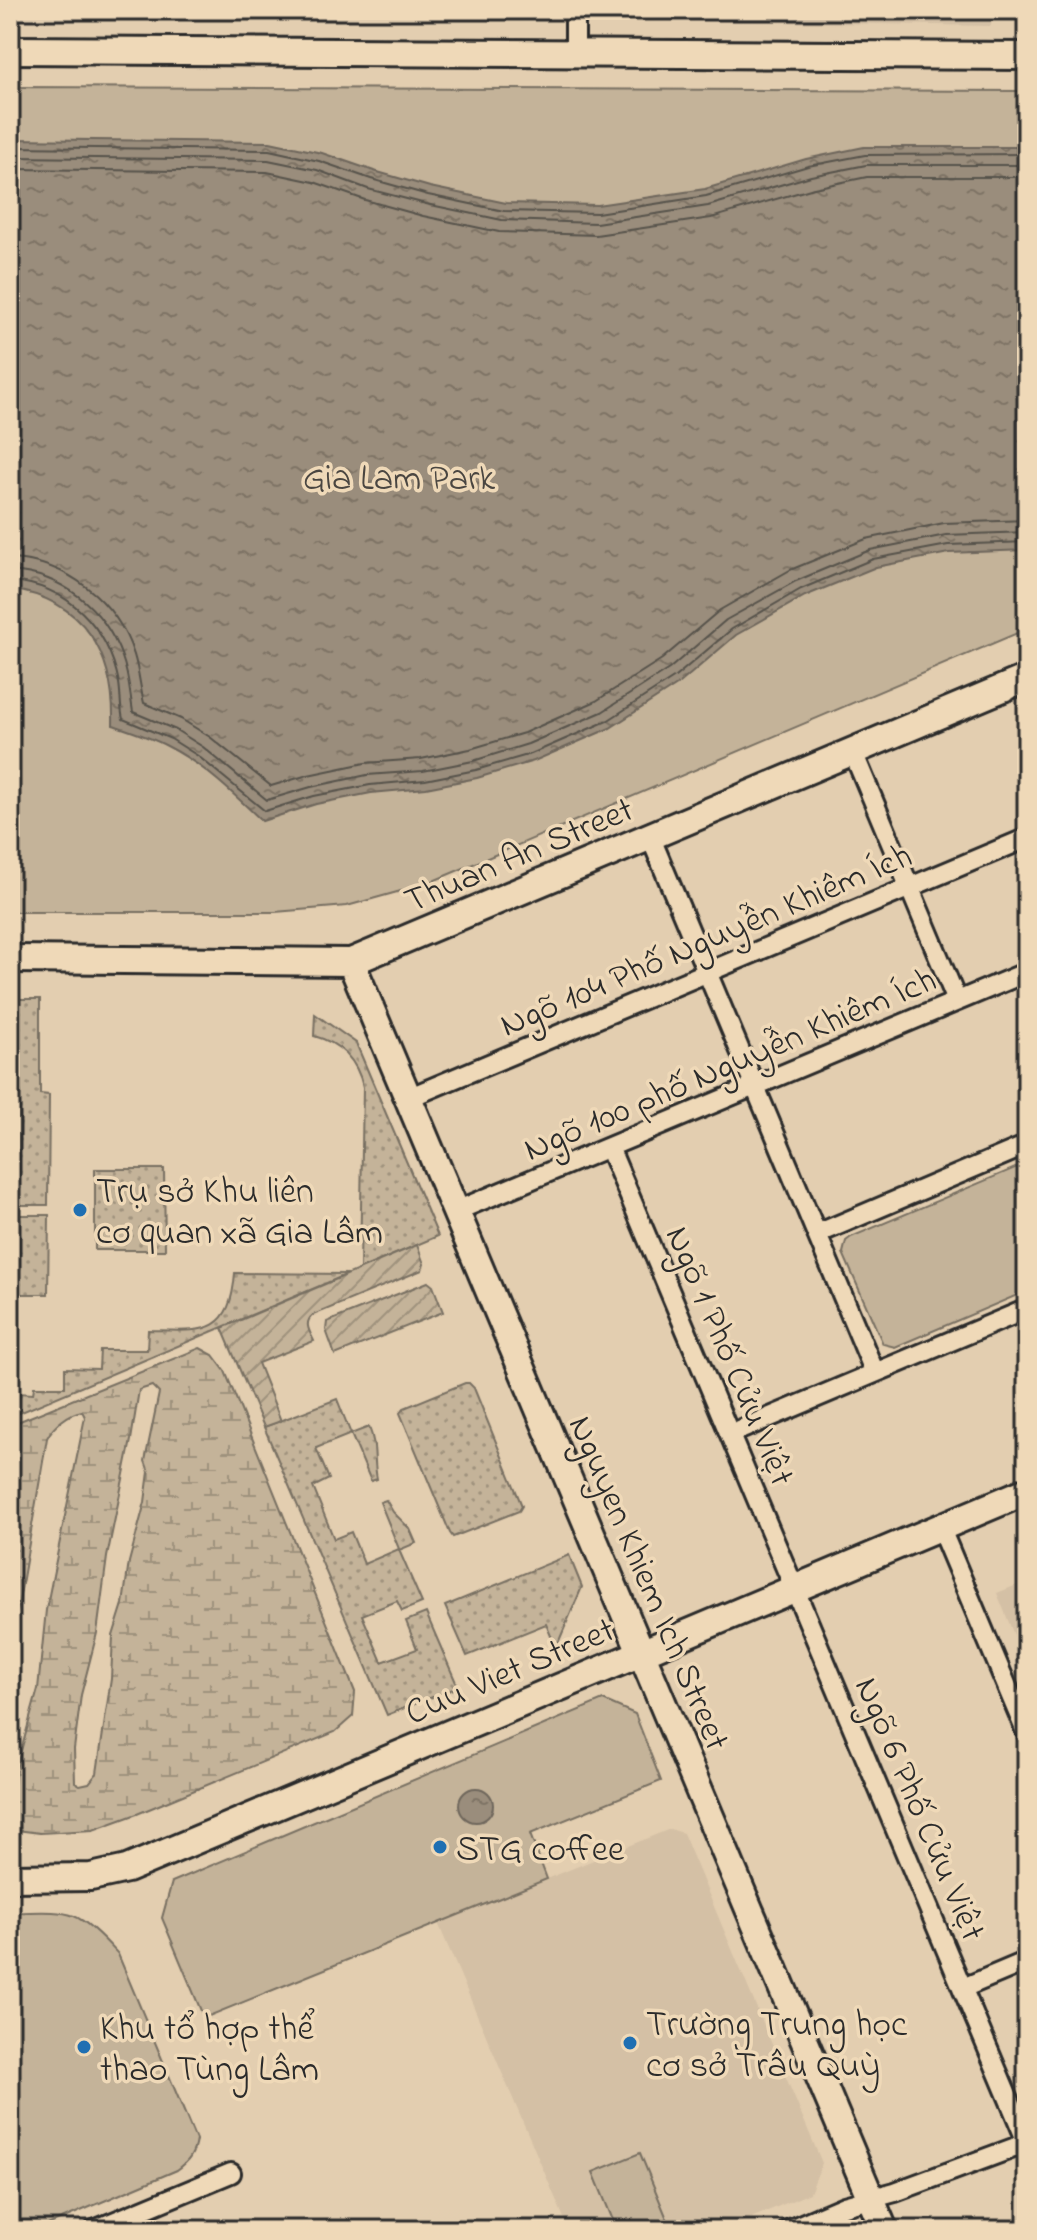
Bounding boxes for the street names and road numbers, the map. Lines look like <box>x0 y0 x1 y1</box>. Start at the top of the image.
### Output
street label: Thuan An Street <box>397 785 642 929</box>
street label: Ngõ 104 Phố Nguyễn Khiêm Ích <box>492 831 921 1053</box>
street label: Ngõ 100 phố Nguyễn Khiêm Ích <box>516 955 945 1177</box>
street label: Ngõ 1 Phố Cửu Việt <box>649 1219 807 1495</box>
street label: Nguyen Khiem Ich Street <box>552 1408 741 1759</box>
street label: Cuu Viet Street <box>398 1605 624 1741</box>
street label: Ngõ 6 Phố Cửu Việt <box>838 1670 997 1950</box>

